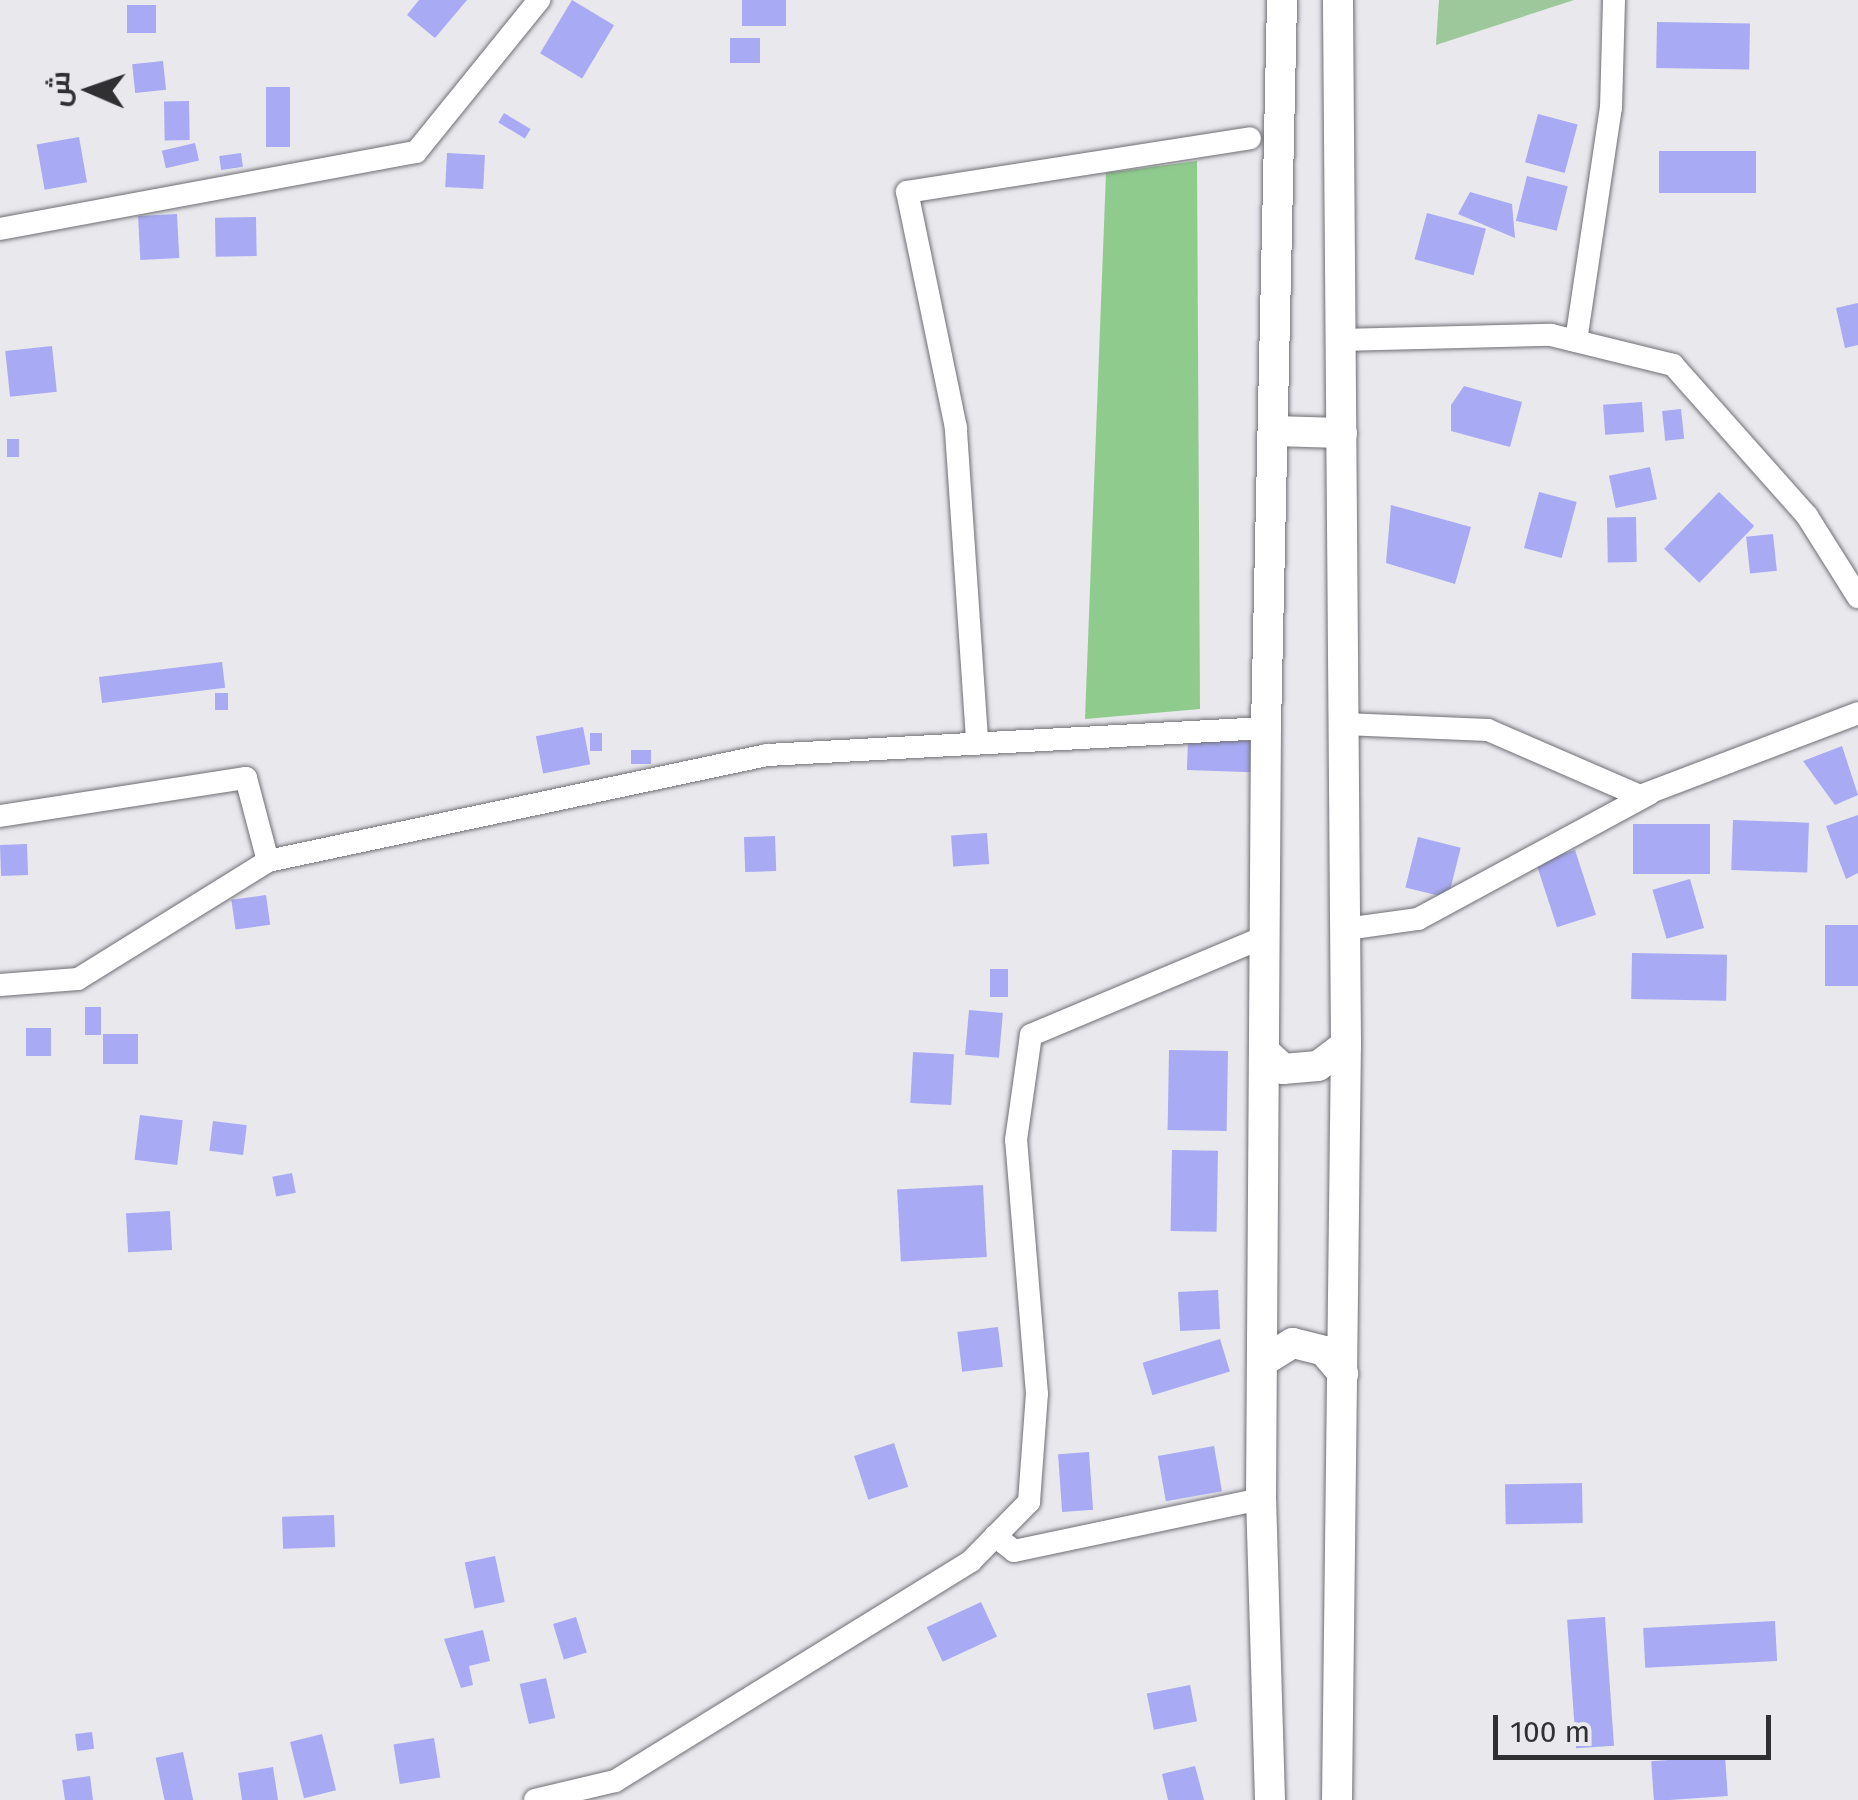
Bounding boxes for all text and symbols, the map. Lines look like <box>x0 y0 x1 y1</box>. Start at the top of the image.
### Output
north arrow <box>40 40 140 140</box>
text: ش <box>42 70 77 107</box>
scale bar <box>1498 1695 1776 1757</box>
text: 100 m <box>1510 1714 1590 1750</box>

